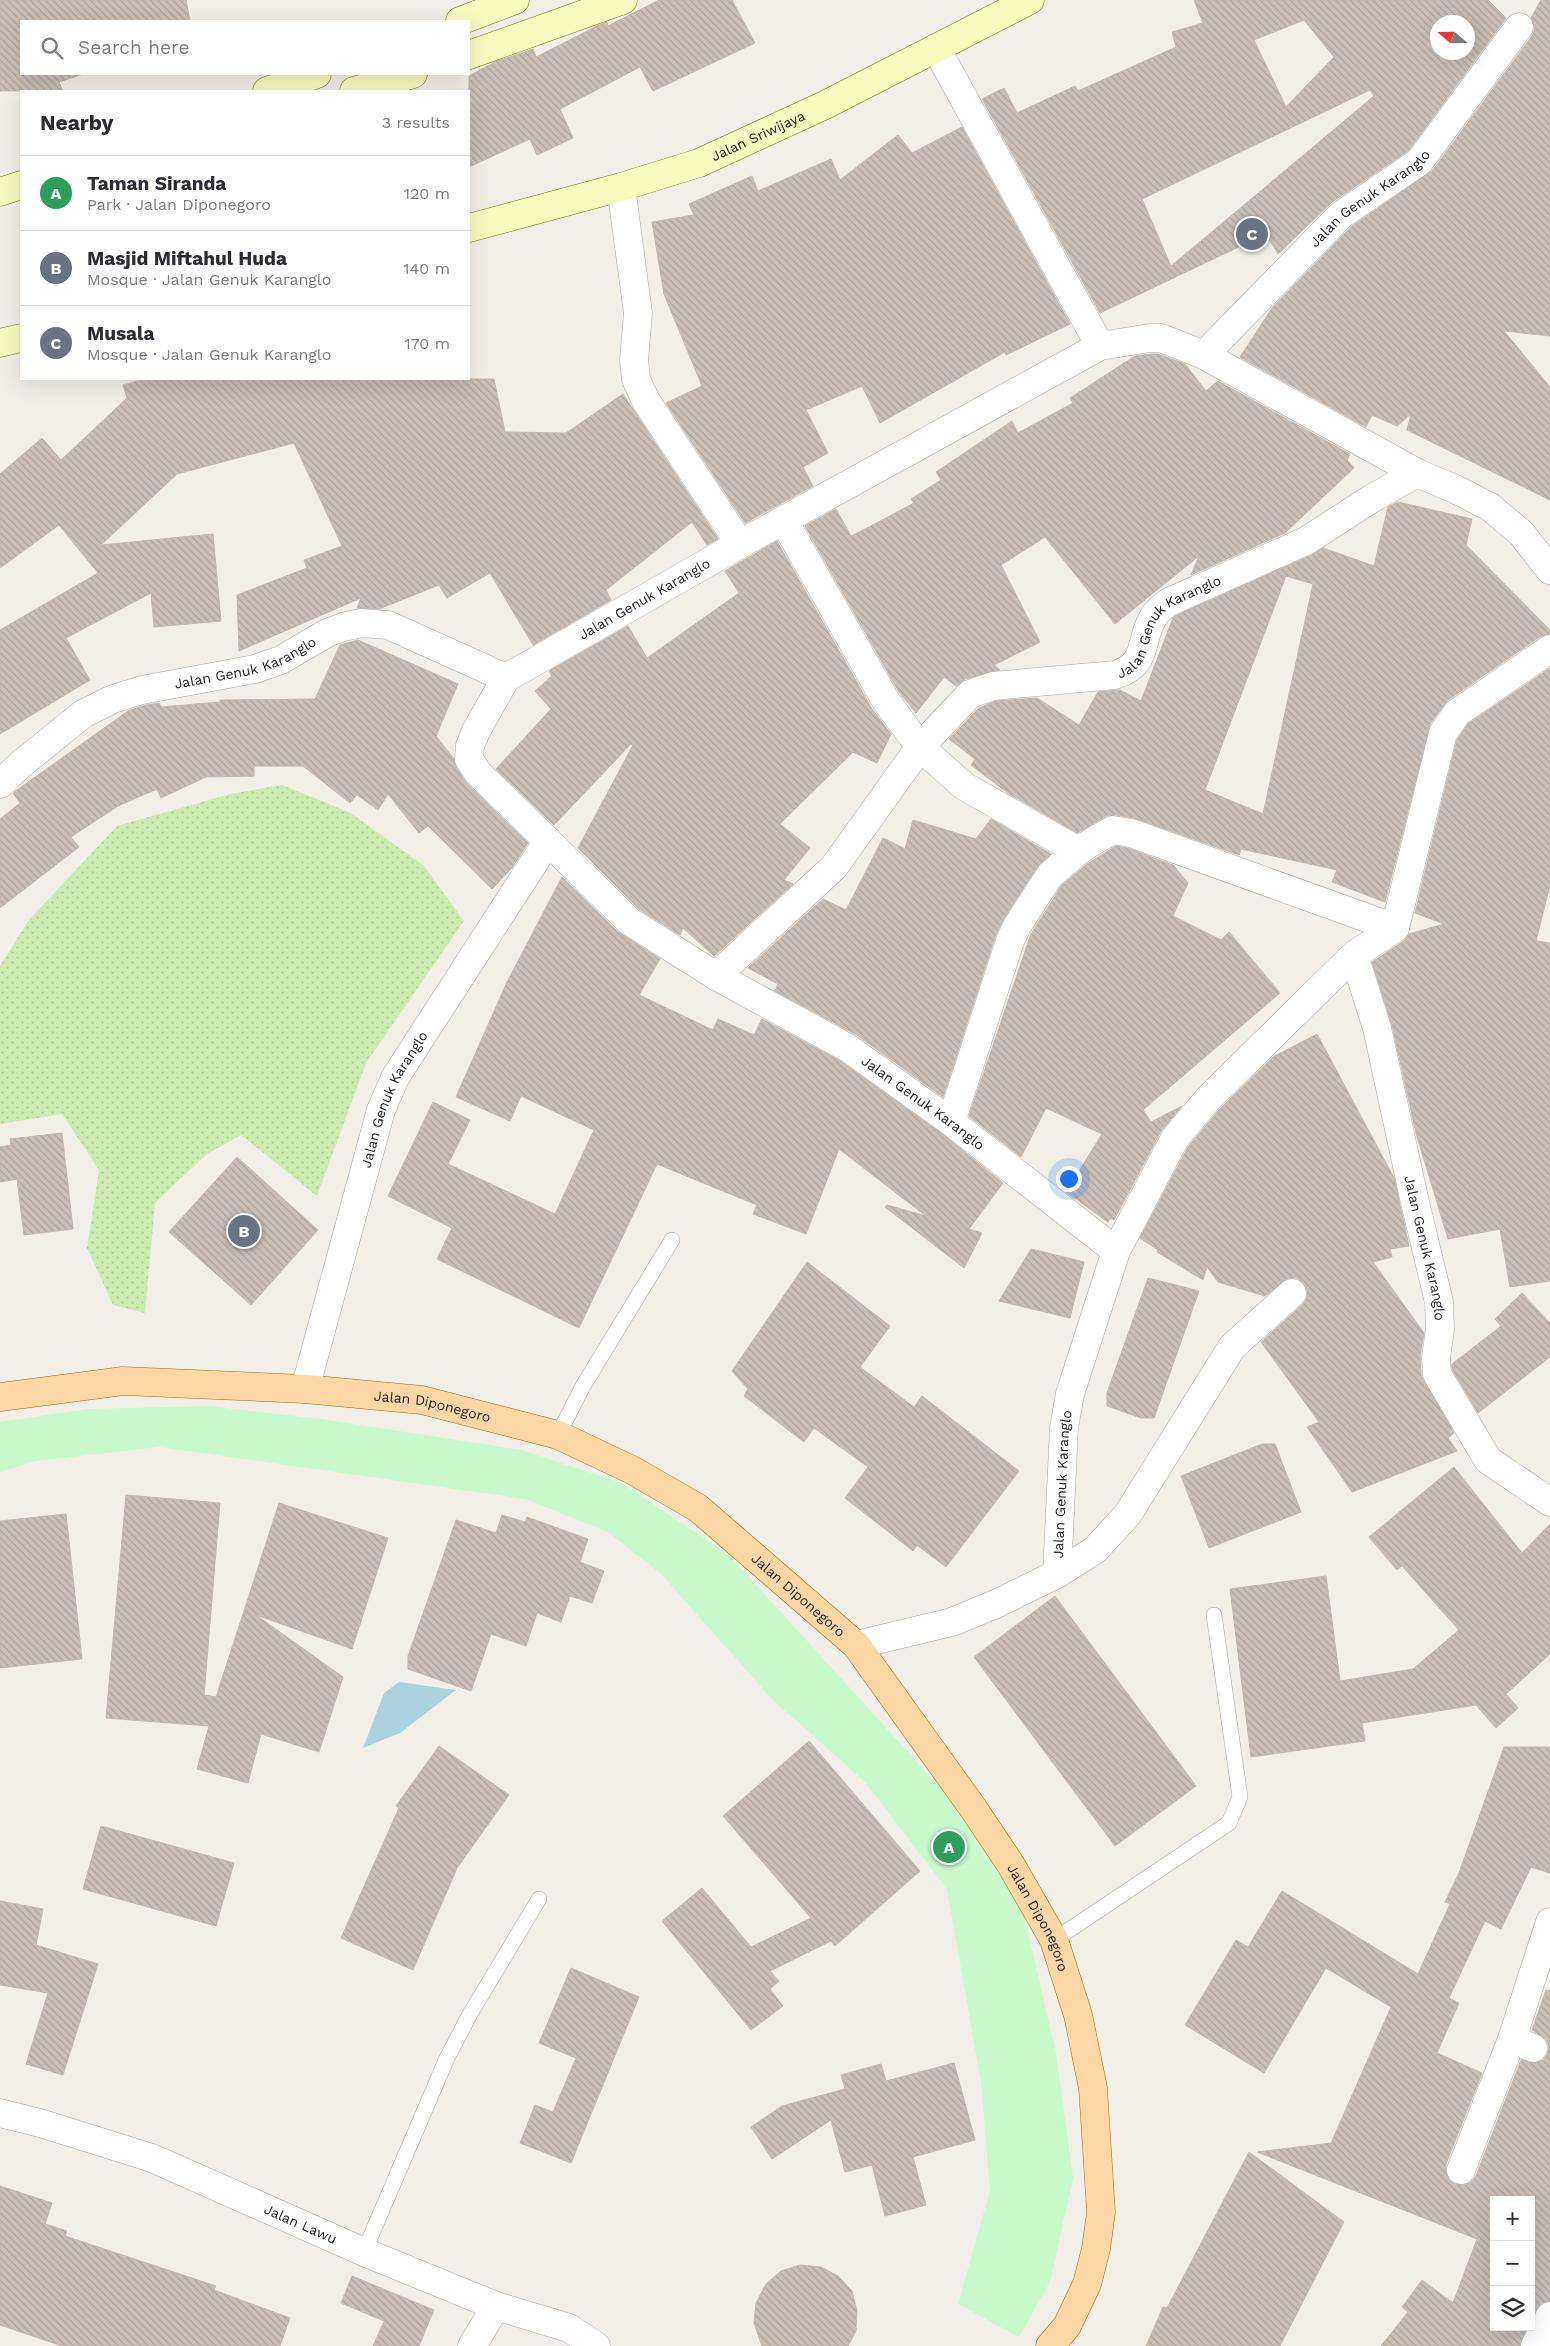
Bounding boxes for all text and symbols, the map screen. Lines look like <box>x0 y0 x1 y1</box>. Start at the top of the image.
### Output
north arrow <box>1430 15 1475 60</box>
search box <box>20 20 470 75</box>
icon: search <box>38 34 66 62</box>
text: Search here <box>78 36 189 59</box>
street label: Jalan Sriwijaya <box>709 107 807 164</box>
text: Nearby <box>40 110 113 135</box>
text: 3 results <box>382 113 450 132</box>
street label: Jalan Genuk Karanglo <box>1307 147 1433 250</box>
text: Taman Siranda <box>87 172 226 195</box>
text: A <box>51 184 61 203</box>
text: 120 m <box>404 184 450 203</box>
text: Park · Jalan Diponegoro <box>87 195 271 214</box>
pin: C <box>1236 215 1268 253</box>
text: Masjid Miftahul Huda <box>87 247 287 270</box>
text: B <box>51 259 61 278</box>
text: 140 m <box>403 259 450 278</box>
text: Mosque · Jalan Genuk Karanglo <box>87 270 331 289</box>
text: Musala <box>87 322 154 345</box>
text: C <box>51 334 61 353</box>
text: 170 m <box>404 334 450 353</box>
text: Mosque · Jalan Genuk Karanglo <box>87 345 331 364</box>
street label: Jalan Genuk Karanglo <box>576 555 713 643</box>
street label: Jalan Genuk Karanglo <box>1115 572 1223 682</box>
street label: Jalan Genuk Karanglo <box>173 633 319 692</box>
street label: Jalan Genuk Karanglo <box>358 1028 431 1169</box>
street label: Jalan Genuk Karanglo <box>858 1052 988 1153</box>
your location <box>1056 1166 1082 1192</box>
street label: Jalan Genuk Karanglo <box>1401 1174 1448 1321</box>
pin: B <box>228 1212 260 1250</box>
street label: Jalan Diponegoro <box>373 1388 492 1425</box>
street label: Jalan Genuk Karanglo <box>1050 1409 1075 1559</box>
street label: Jalan Diponegoro <box>748 1550 848 1640</box>
pin: A <box>933 1828 965 1866</box>
street label: Jalan Diponegoro <box>1004 1861 1072 1973</box>
map controls <box>1490 2196 1535 2331</box>
button: + <box>1490 2196 1535 2241</box>
street label: Jalan Lawu <box>262 2201 339 2247</box>
button: − <box>1490 2241 1535 2286</box>
button: layers <box>1490 2286 1535 2331</box>

